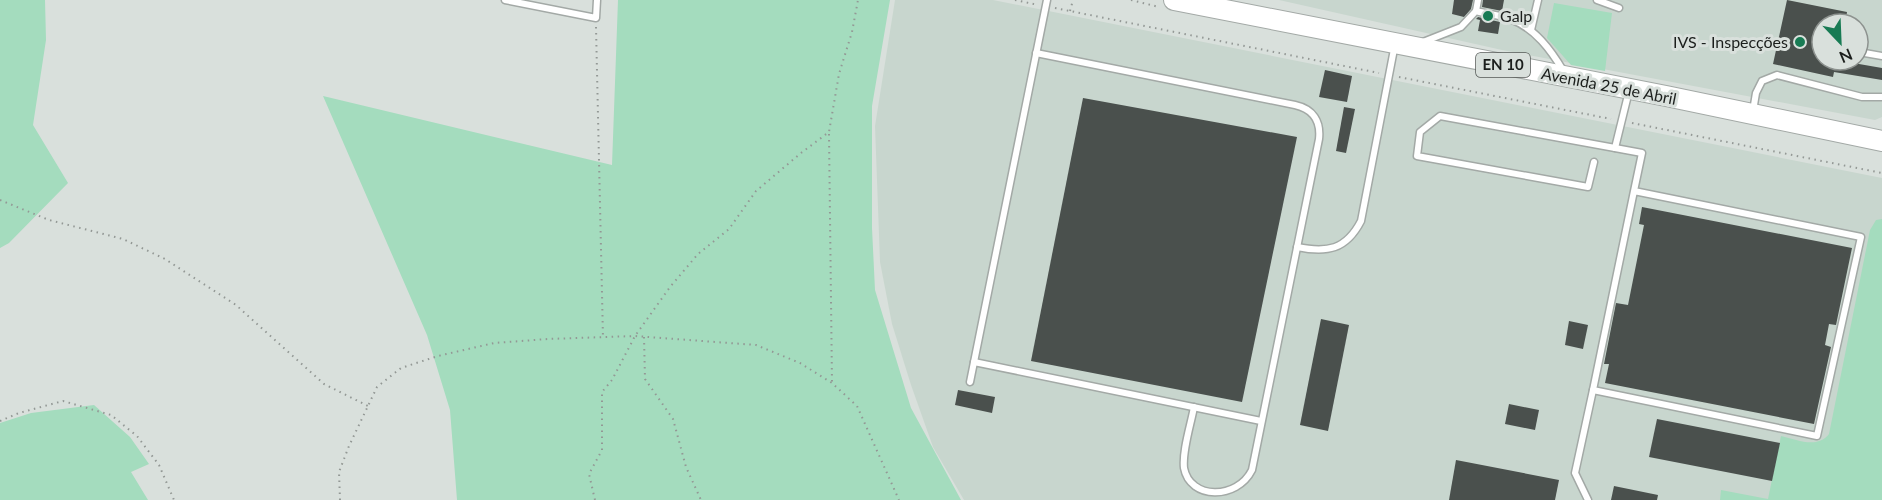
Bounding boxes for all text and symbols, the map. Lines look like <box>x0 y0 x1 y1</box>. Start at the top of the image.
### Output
place label: Galp <box>1500 6 1532 25</box>
marker: Galp <box>1481 9 1495 23</box>
north arrow <box>1810 12 1870 72</box>
place label: IVS - Inspecções <box>1673 32 1788 51</box>
marker: IVS - Inspecções <box>1793 35 1807 49</box>
text: N <box>1837 45 1855 67</box>
road number: EN 10 <box>1476 53 1530 77</box>
street label: Avenida 25 de Abril <box>1540 63 1678 108</box>

